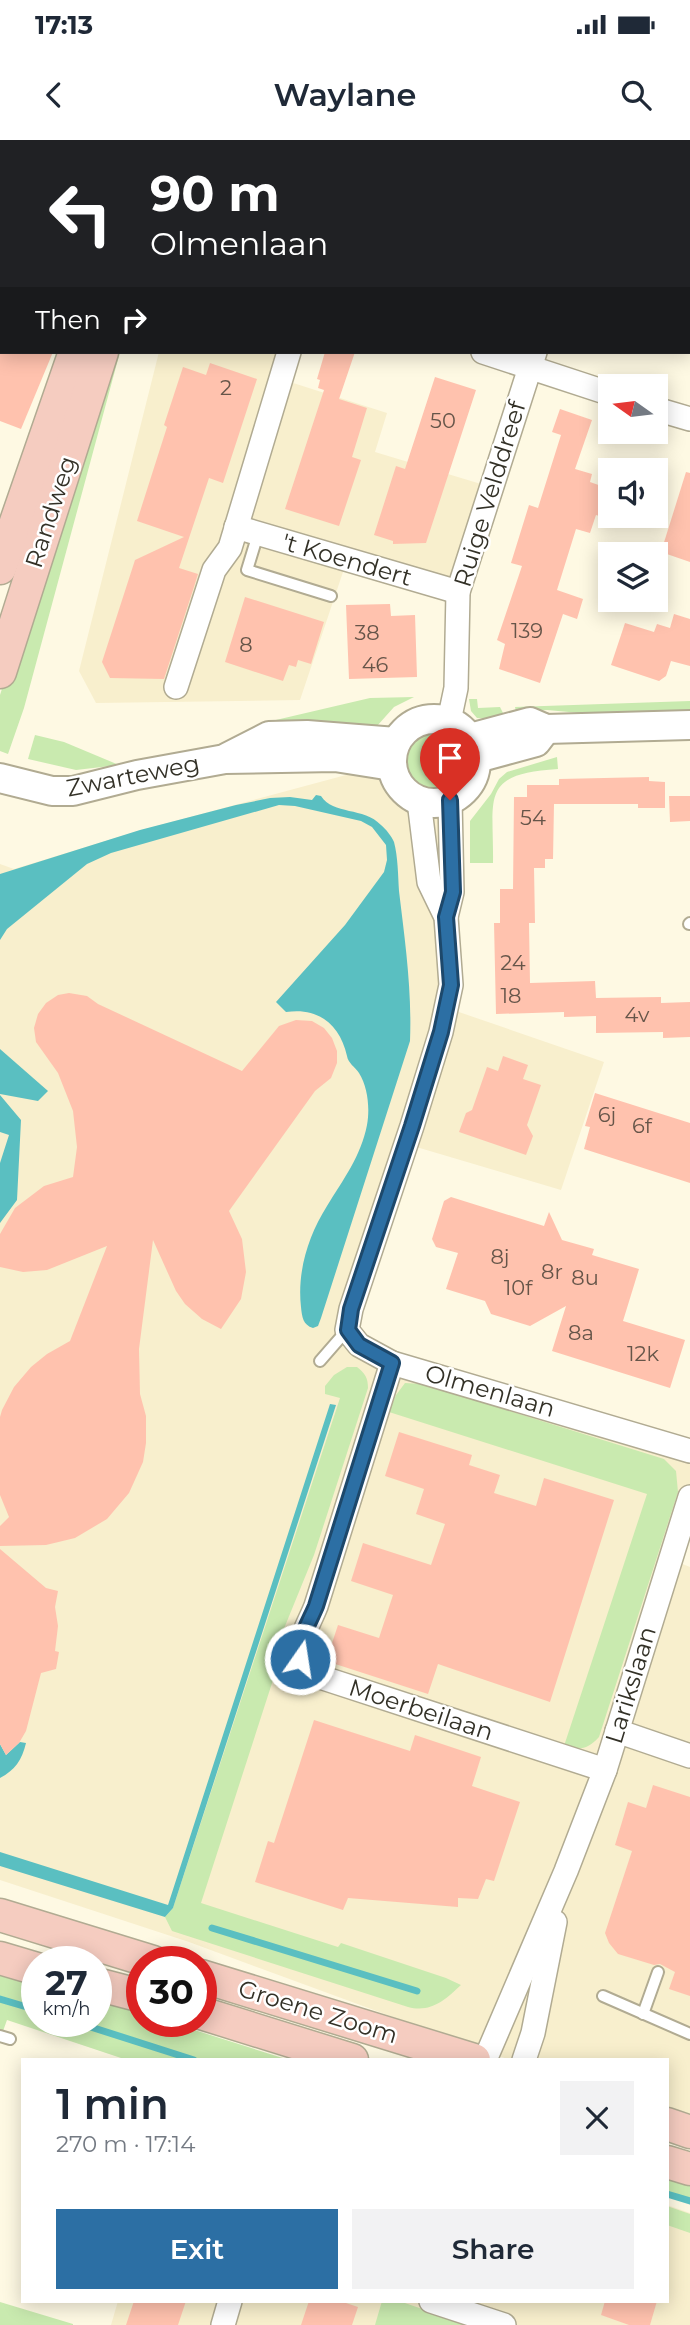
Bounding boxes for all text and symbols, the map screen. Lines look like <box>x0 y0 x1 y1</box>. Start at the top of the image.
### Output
text: 17:13 <box>35 9 93 41</box>
text: Waylane <box>274 75 416 114</box>
icon: back <box>35 76 73 114</box>
icon: search <box>617 76 655 114</box>
text: 90 m <box>150 164 280 223</box>
icon: left <box>35 168 126 259</box>
text: Olmenlaan <box>150 224 328 263</box>
icon: right <box>115 301 153 339</box>
text: Then <box>35 304 101 336</box>
north arrow <box>598 374 668 444</box>
map controls <box>598 374 668 612</box>
house number: 2 <box>220 375 232 400</box>
street label: Ruige Velddreef <box>448 397 532 590</box>
house number: 50 <box>430 408 456 433</box>
street label: Randweg <box>19 452 82 571</box>
button: sound <box>598 458 668 528</box>
street label: 't Koendert <box>279 527 416 592</box>
button: layers <box>598 542 668 612</box>
house number: 139 <box>511 618 543 643</box>
house number: 38 <box>354 620 380 645</box>
house number: 8 <box>239 632 253 657</box>
house number: 46 <box>362 652 389 677</box>
pin <box>420 728 480 800</box>
icon: arrive <box>431 739 469 777</box>
street label: Zwarteweg <box>64 748 202 803</box>
house number: 54 <box>520 805 546 830</box>
house number: 24 <box>500 950 526 975</box>
house number: 18 <box>501 983 521 1008</box>
house number: 4v <box>625 1002 650 1027</box>
house number: 6j <box>598 1102 616 1127</box>
house number: 6f <box>632 1113 653 1138</box>
house number: 8j <box>491 1244 509 1269</box>
house number: 8r <box>541 1259 563 1284</box>
house number: 8u <box>571 1265 599 1290</box>
house number: 10f <box>504 1275 533 1300</box>
house number: 8a <box>568 1320 594 1345</box>
house number: 12k <box>627 1341 659 1366</box>
street label: Olmenlaan <box>422 1358 558 1423</box>
position arrow <box>263 1622 337 1696</box>
street label: Larikslaan <box>599 1623 662 1747</box>
street label: Moerbeilaan <box>345 1673 497 1747</box>
speed limit sign: 30 <box>126 1946 217 2037</box>
text: 27 <box>45 1961 88 2004</box>
street label: Groene Zoom <box>235 1973 401 2050</box>
text: km/h <box>42 1998 91 2020</box>
text: 1 min <box>56 2078 169 2130</box>
button: close <box>560 2081 634 2155</box>
text: 270 m · 17:14 <box>56 2130 195 2158</box>
button: Exit <box>56 2209 338 2289</box>
button: Share <box>352 2209 634 2289</box>

